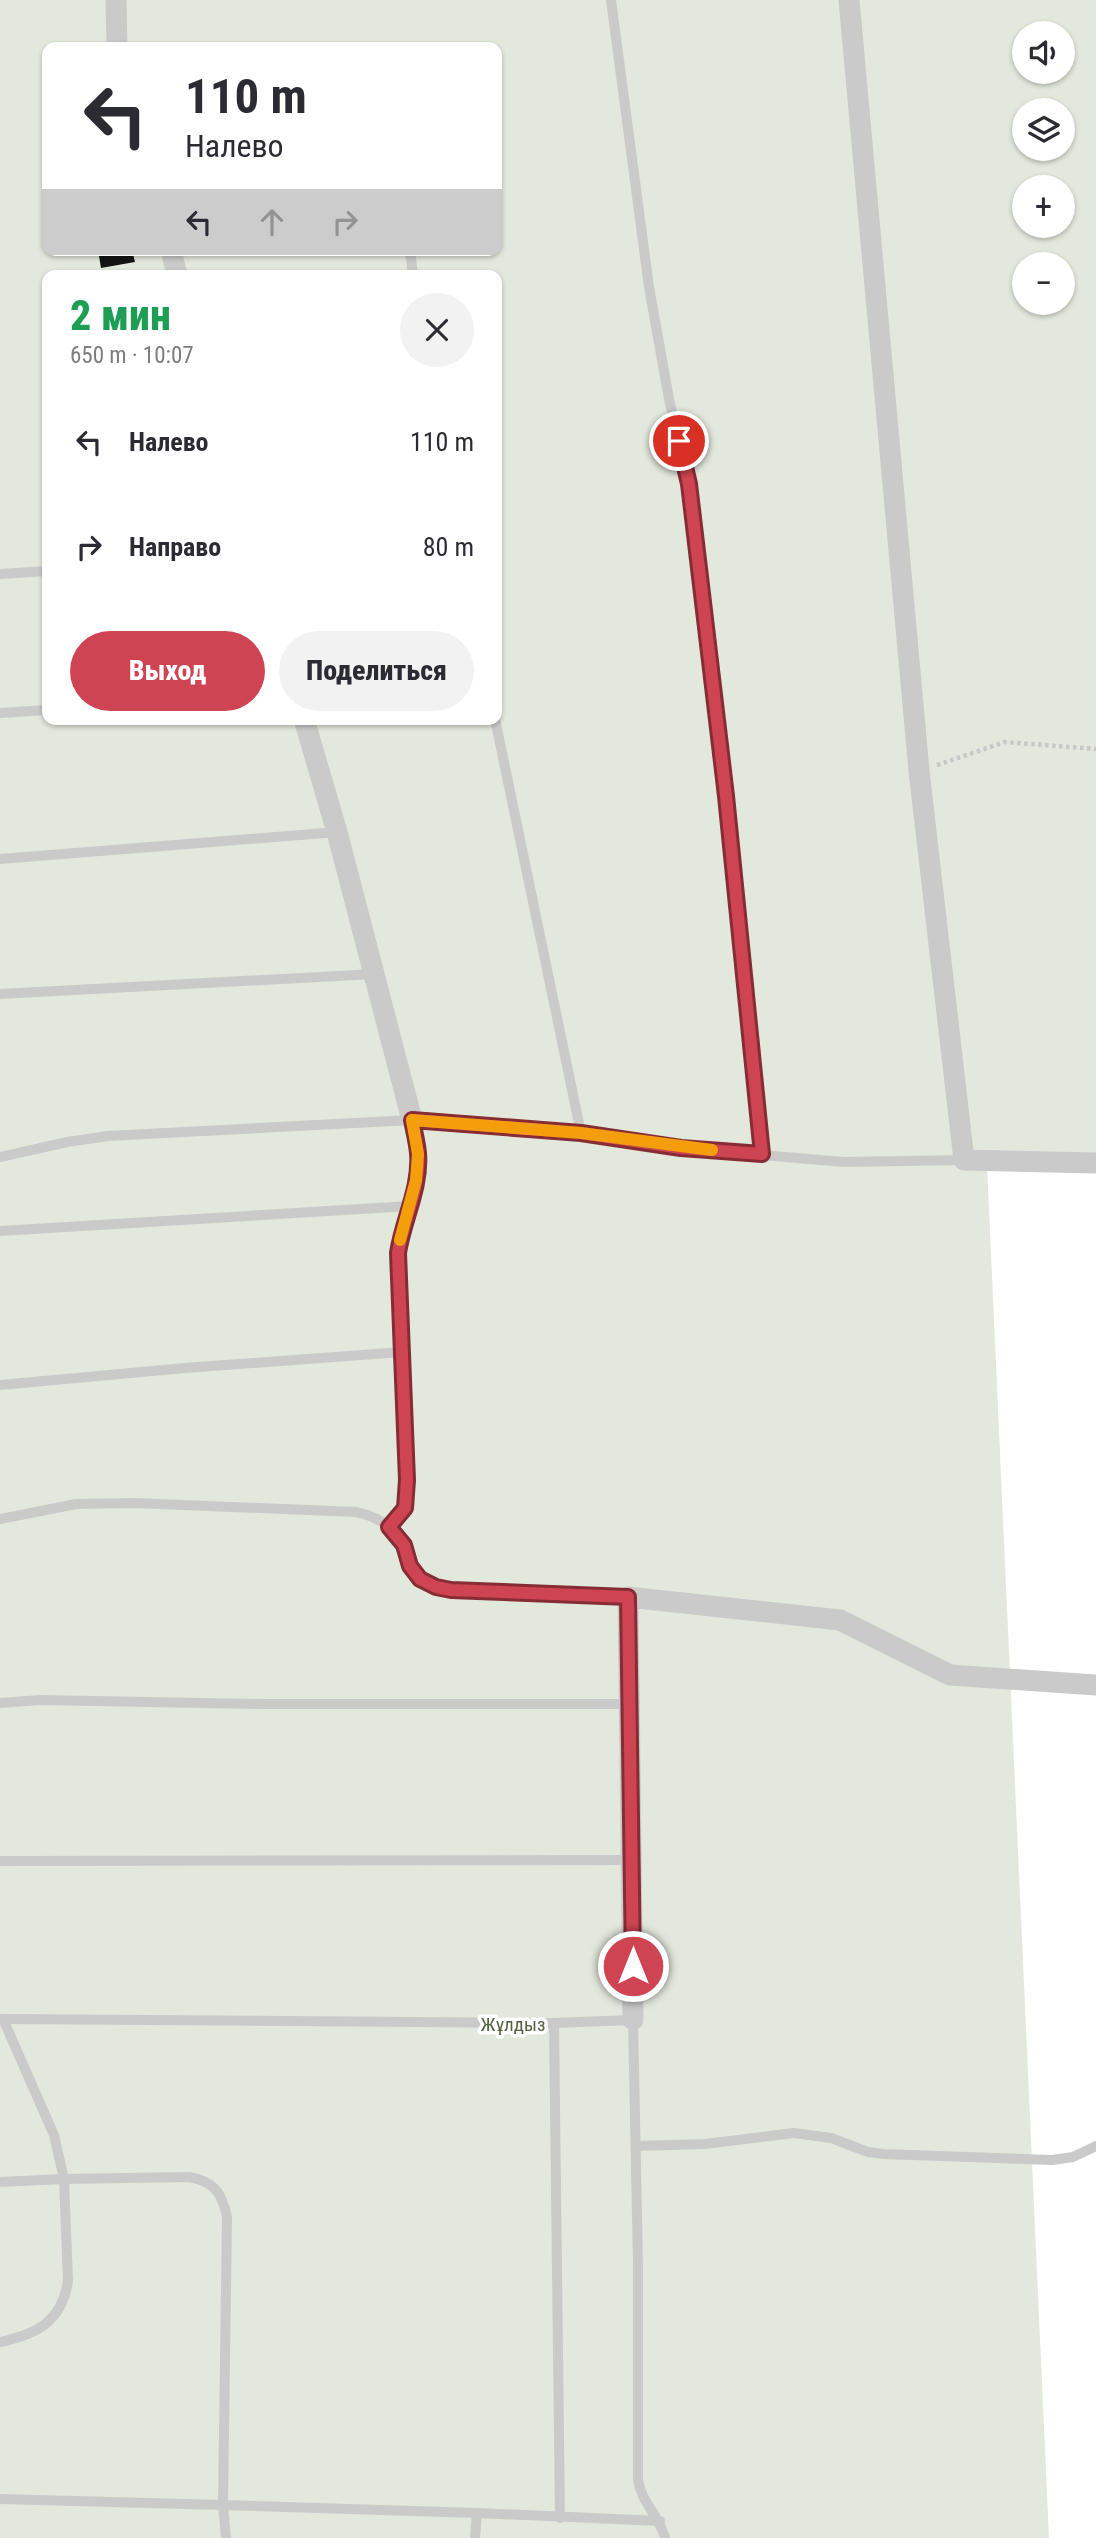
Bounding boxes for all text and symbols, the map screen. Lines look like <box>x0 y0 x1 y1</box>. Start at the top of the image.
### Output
map controls <box>1012 21 1075 315</box>
button: sound <box>1012 21 1075 84</box>
text: 110 m <box>185 68 307 125</box>
icon: left <box>70 70 161 161</box>
button: layers <box>1012 98 1075 161</box>
text: Налево <box>185 127 284 165</box>
button: + <box>1012 175 1075 238</box>
icon: left <box>180 203 218 241</box>
icon: ahead <box>253 203 291 241</box>
icon: right <box>326 203 364 241</box>
button: − <box>1012 252 1075 315</box>
text: 2 мин <box>70 291 171 340</box>
button: close <box>400 293 474 367</box>
text: 650 m · 10:07 <box>70 342 194 369</box>
pin <box>649 411 709 471</box>
icon: arrive <box>660 422 698 460</box>
icon: left <box>70 423 108 461</box>
text: Налево <box>129 427 209 457</box>
text: 110 m <box>410 427 474 457</box>
icon: right <box>70 528 108 566</box>
text: Направо <box>129 532 221 562</box>
text: 80 m <box>423 532 474 562</box>
button: Выход <box>70 631 265 711</box>
button: Поделиться <box>279 631 474 711</box>
position arrow <box>596 1929 670 2003</box>
park label: Жұлдыз <box>481 2013 545 2036</box>

